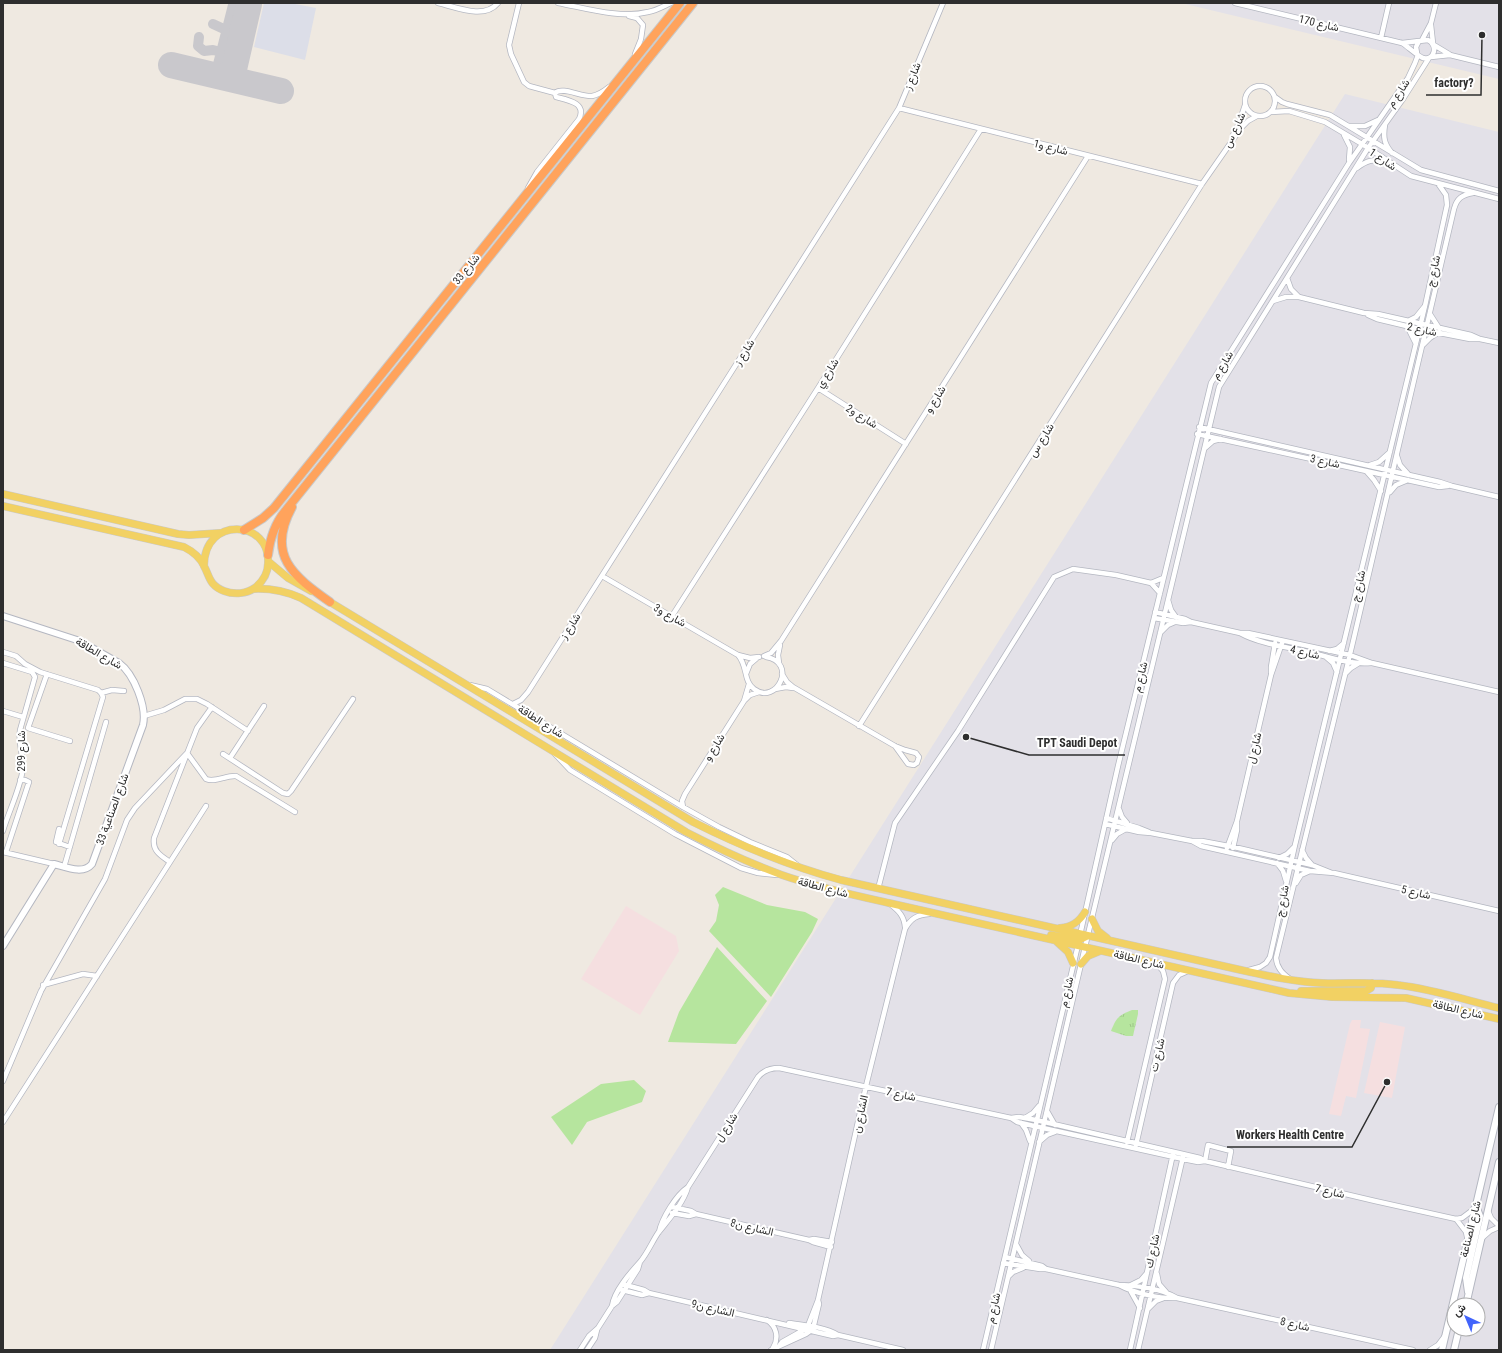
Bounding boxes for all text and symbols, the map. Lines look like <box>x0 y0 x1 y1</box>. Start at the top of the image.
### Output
street label: شارع 170 <box>1297 13 1341 35</box>
street label: شارع ز <box>901 60 925 93</box>
callout: factory? <box>1426 71 1481 95</box>
street label: شارع م <box>1384 76 1414 110</box>
text: factory? <box>1434 76 1474 90</box>
street label: شارع س <box>1221 110 1249 150</box>
street label: شارع و1 <box>1032 137 1070 159</box>
street label: شارع 1 <box>1366 146 1399 174</box>
street label: شارع 33 <box>450 251 484 288</box>
street label: شارع ج <box>1424 254 1444 288</box>
street label: شارع 2 <box>1406 320 1438 340</box>
street label: شارع ز <box>731 337 758 369</box>
street label: شارع م <box>1209 348 1237 382</box>
street label: شارع ي <box>813 356 844 392</box>
street label: شارع و <box>922 383 950 416</box>
street label: شارع و2 <box>843 402 880 432</box>
street label: شارع س <box>1026 421 1058 460</box>
street label: شارع 3 <box>1309 452 1341 472</box>
street label: شارع ج <box>1349 569 1369 603</box>
street label: شارع و3 <box>651 601 688 631</box>
street label: شارع ز <box>557 611 585 643</box>
street label: شارع الطاقة <box>73 635 125 673</box>
street label: شارع 4 <box>1289 643 1321 663</box>
street label: شارع م <box>1130 660 1152 694</box>
street label: شارع الطاقة <box>515 702 566 742</box>
street label: شارع 299 <box>15 730 29 771</box>
street label: شارع و <box>701 731 729 764</box>
callout: TPT Saudi Depot <box>1029 731 1125 755</box>
street label: شارع ل <box>1244 731 1266 765</box>
text: TPT Saudi Depot <box>1037 736 1117 750</box>
street label: شارع الصناعية 33 <box>93 771 132 847</box>
street label: شارع الطاقة <box>796 875 850 901</box>
street label: شارع 5 <box>1400 883 1432 903</box>
street label: شارع ج <box>1273 884 1293 918</box>
street label: شارع الطاقة <box>1112 947 1166 973</box>
street label: شارع م <box>1057 975 1077 1009</box>
street label: شارع الطاقة <box>1431 997 1485 1023</box>
street label: شارع ت <box>1147 1037 1169 1074</box>
street label: شارع 7 <box>885 1085 917 1105</box>
street label: الشارع ن <box>850 1094 872 1134</box>
street label: شارع ل <box>712 1110 742 1145</box>
callout: Workers Health Centre <box>1227 1123 1352 1147</box>
text: Workers Health Centre <box>1236 1128 1344 1142</box>
street label: شارع 7 <box>1314 1182 1346 1202</box>
street label: شارع الصناعة <box>1457 1199 1485 1259</box>
street label: الشارع ن8 <box>729 1216 775 1240</box>
street label: شارع ك <box>1143 1233 1163 1269</box>
street label: شارع م <box>984 1291 1004 1325</box>
street label: الشارع ن9 <box>690 1297 736 1321</box>
north arrow <box>1446 1297 1486 1337</box>
text: ش <box>1450 1301 1469 1319</box>
street label: شارع 8 <box>1279 1315 1311 1335</box>

